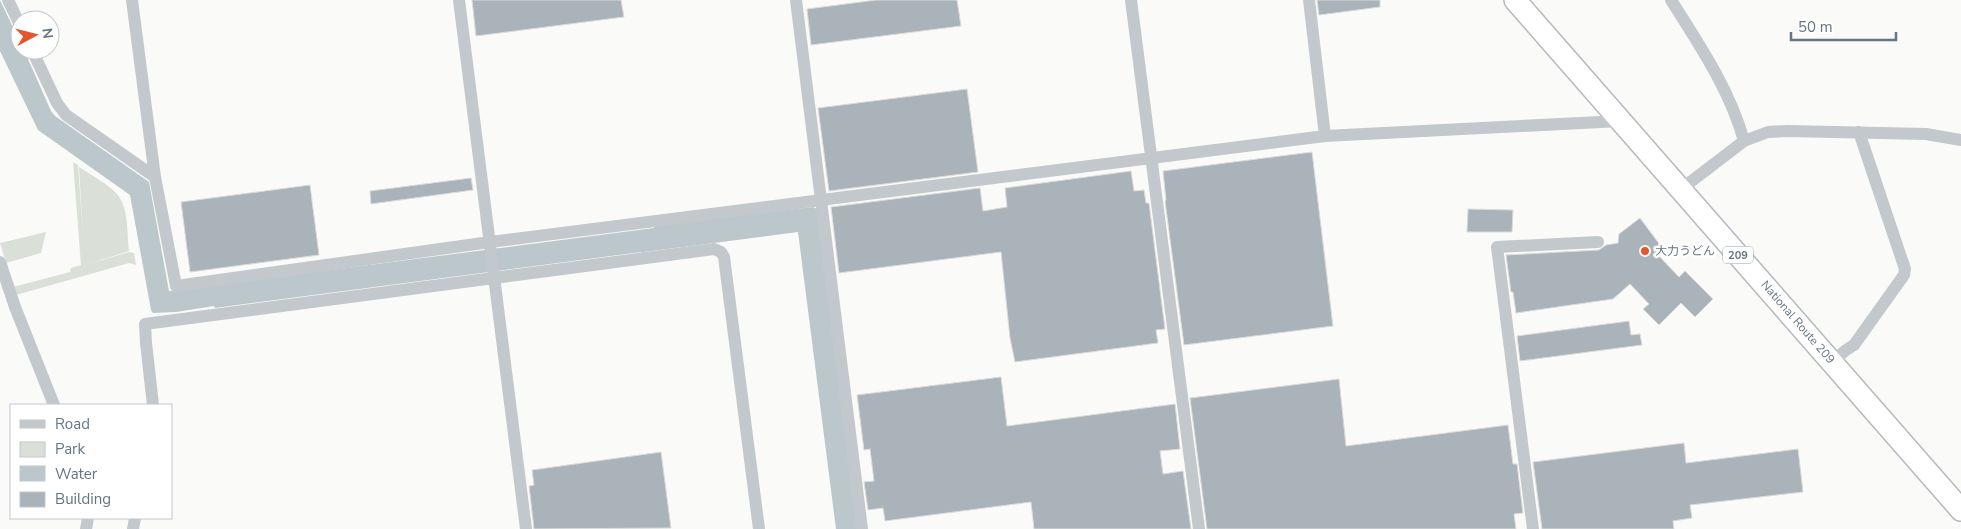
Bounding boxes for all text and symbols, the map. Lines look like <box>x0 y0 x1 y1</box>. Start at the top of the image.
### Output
north arrow <box>10 10 60 60</box>
scale bar <box>1791 10 1896 42</box>
text: 50 m <box>1798 17 1833 37</box>
text: N <box>37 27 57 40</box>
place label: 大力うどん <box>1655 243 1715 259</box>
marker: 大力うどん <box>1639 245 1651 257</box>
road number: 209 <box>1723 246 1753 264</box>
street label: National Route 209 <box>1757 277 1839 367</box>
legend <box>10 404 172 519</box>
text: Road <box>55 414 90 434</box>
text: Park <box>55 439 85 459</box>
text: Water <box>55 464 98 484</box>
text: Building <box>55 489 111 509</box>

